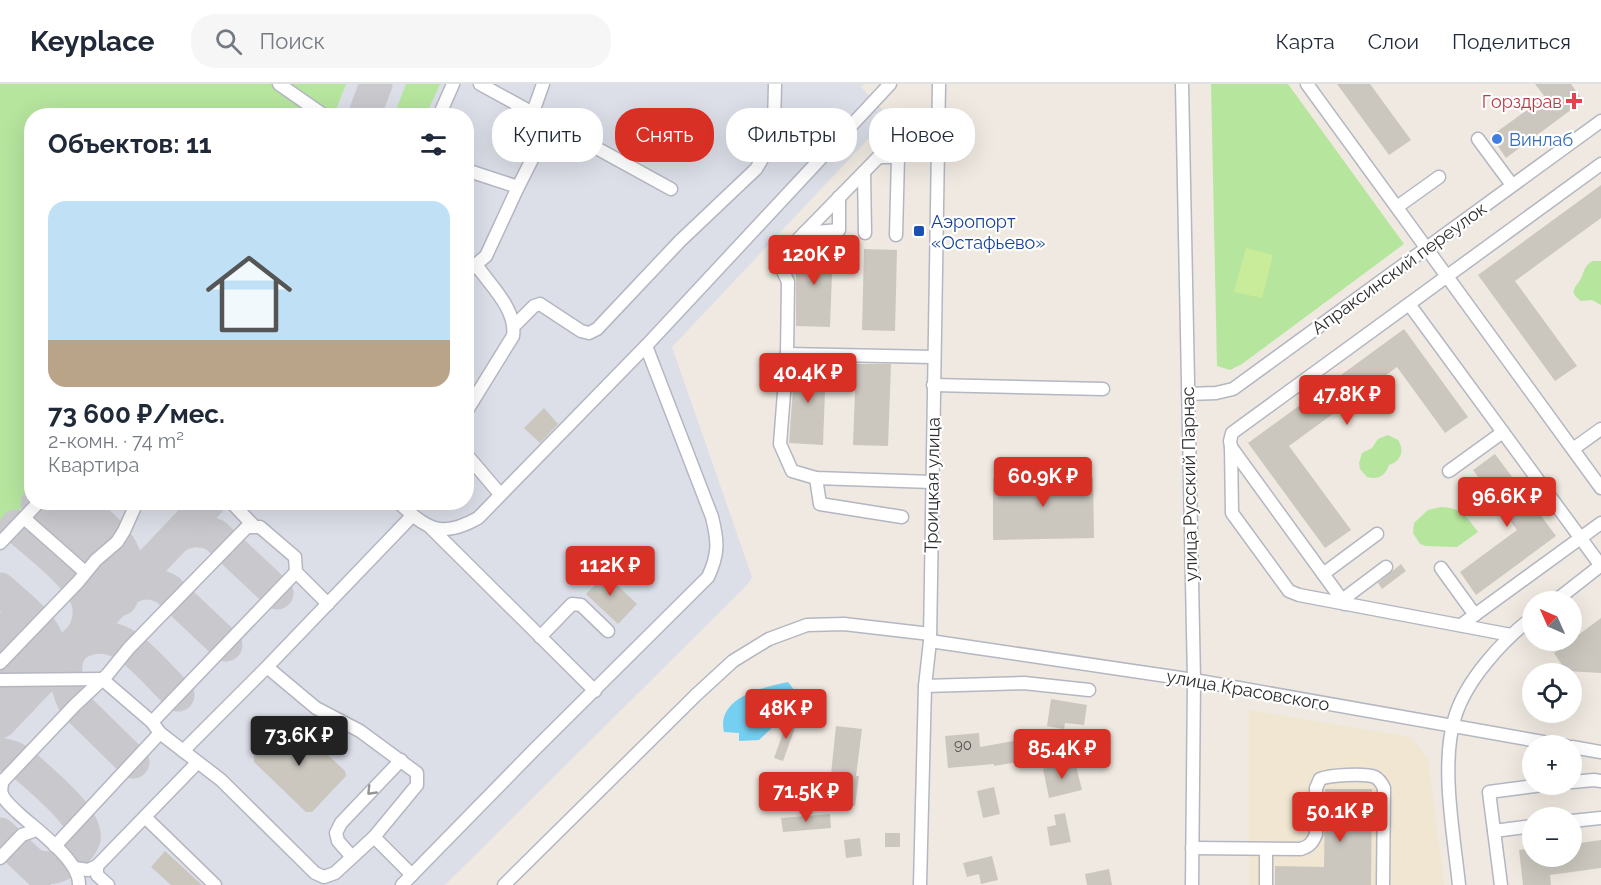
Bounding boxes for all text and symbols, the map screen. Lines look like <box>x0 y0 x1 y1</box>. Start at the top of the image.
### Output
search box <box>191 14 611 68</box>
text: Keyplace <box>30 25 155 58</box>
icon: search <box>212 25 245 58</box>
text: Поиск <box>260 28 325 54</box>
text: Карта <box>1276 29 1335 54</box>
text: Слои <box>1368 29 1419 54</box>
text: Поделиться <box>1452 29 1571 54</box>
place label: Горздрав <box>1482 91 1562 112</box>
marker: Горздрав <box>1567 94 1581 108</box>
chip: Купить <box>492 108 603 162</box>
chip: Снять <box>615 108 714 162</box>
chip: Фильтры <box>726 108 857 162</box>
chip: Новое <box>869 108 975 162</box>
icon: filters <box>417 128 450 161</box>
text: Объектов: 11 <box>48 129 212 159</box>
place label: Винлаб <box>1509 129 1573 150</box>
marker: Винлаб <box>1490 132 1504 146</box>
street label: Апраксинский переулок <box>1308 198 1490 338</box>
place label: Аэропорт «Остафьево» <box>931 211 1046 253</box>
marker: Аэропорт «Остафьево» <box>912 224 926 238</box>
pin: 120K ₽ <box>765 235 863 286</box>
icon: home <box>195 240 303 348</box>
text: 120K ₽ <box>783 242 846 266</box>
pin: 40.4K ₽ <box>753 353 863 404</box>
text: 40.4K ₽ <box>773 360 843 384</box>
pin: 47.8K ₽ <box>1292 375 1402 426</box>
text: 47.8K ₽ <box>1313 382 1381 406</box>
street label: улица Русский Парнас <box>1177 386 1201 582</box>
text: 73 600 ₽/мес. <box>48 399 225 429</box>
street label: Троицкая улица <box>920 417 944 553</box>
text: 2-комн. · 74 m² <box>48 429 184 453</box>
text: Квартира <box>48 453 139 477</box>
pin: 60.9K ₽ <box>988 457 1098 508</box>
text: 60.9K ₽ <box>1008 464 1078 488</box>
pin: 96.6K ₽ <box>1452 477 1562 528</box>
text: 96.6K ₽ <box>1472 484 1542 508</box>
pin: 112K ₽ <box>561 546 659 597</box>
text: 112K ₽ <box>580 553 640 577</box>
north arrow <box>1522 591 1582 651</box>
map controls <box>1522 591 1582 867</box>
button: locate <box>1522 663 1582 723</box>
street label: улица Красовского <box>1165 665 1332 715</box>
pin: 48K ₽ <box>744 689 828 740</box>
text: 48K ₽ <box>759 696 813 720</box>
pin: 73.6K ₽ <box>244 716 354 767</box>
text: 73.6K ₽ <box>265 723 333 747</box>
pin: 85.4K ₽ <box>1007 729 1117 780</box>
button: + <box>1522 735 1582 795</box>
house number: 90 <box>954 736 972 754</box>
text: 85.4K ₽ <box>1028 736 1096 760</box>
pin: 71.5K ₽ <box>751 772 861 823</box>
text: 71.5K ₽ <box>773 779 839 803</box>
one-way arrow <box>367 785 378 795</box>
pin: 50.1K ₽ <box>1285 792 1395 843</box>
text: 50.1K ₽ <box>1306 799 1374 823</box>
button: − <box>1522 807 1582 867</box>

